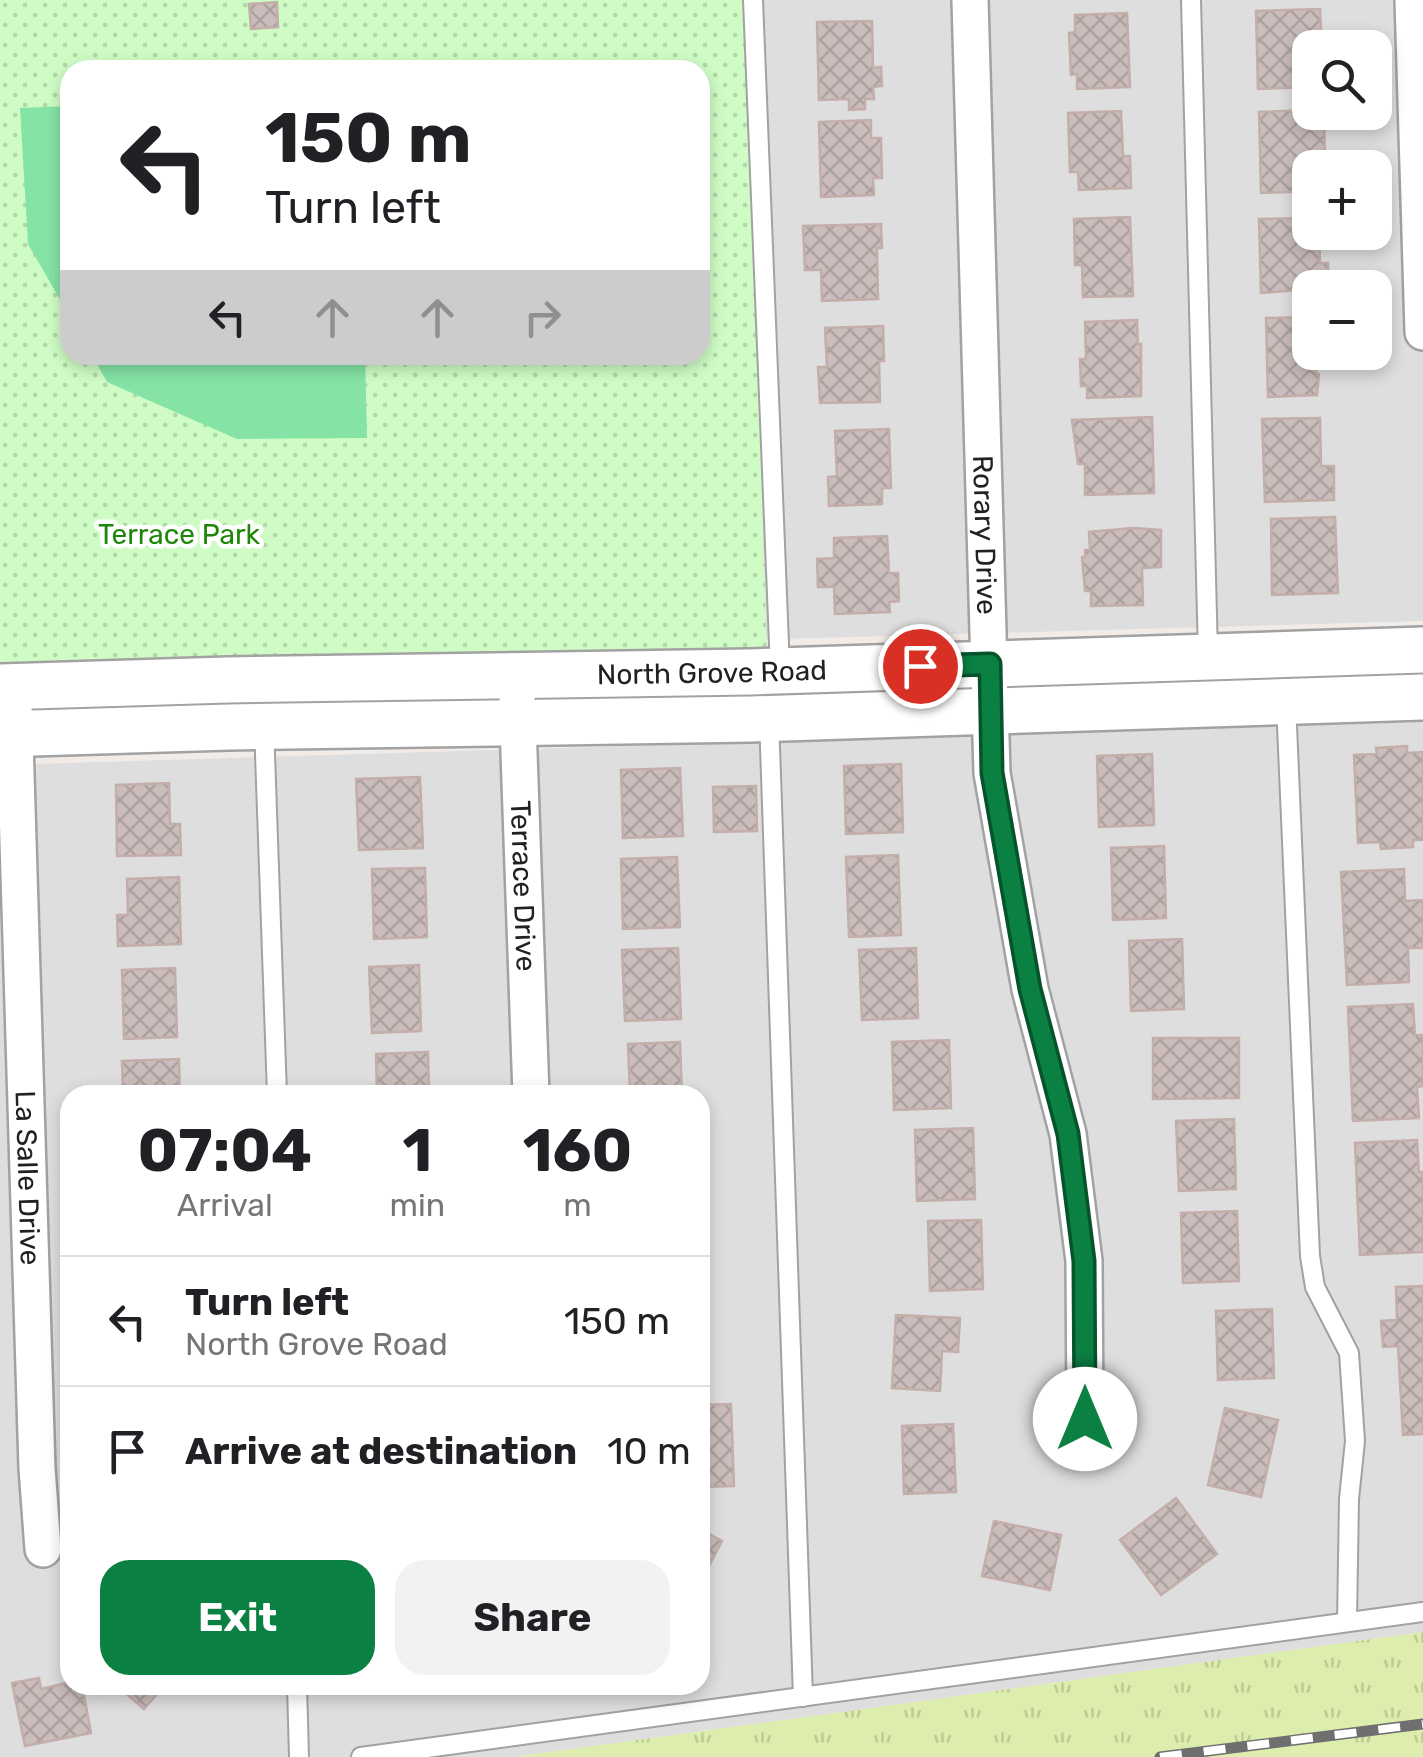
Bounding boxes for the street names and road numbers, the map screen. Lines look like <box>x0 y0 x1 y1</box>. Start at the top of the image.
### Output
street label: Rorary Drive <box>966 454 1003 615</box>
street label: North Grove Road <box>597 653 827 691</box>
street label: Terrace Drive <box>504 800 543 972</box>
street label: La Salle Drive <box>9 1090 47 1266</box>

